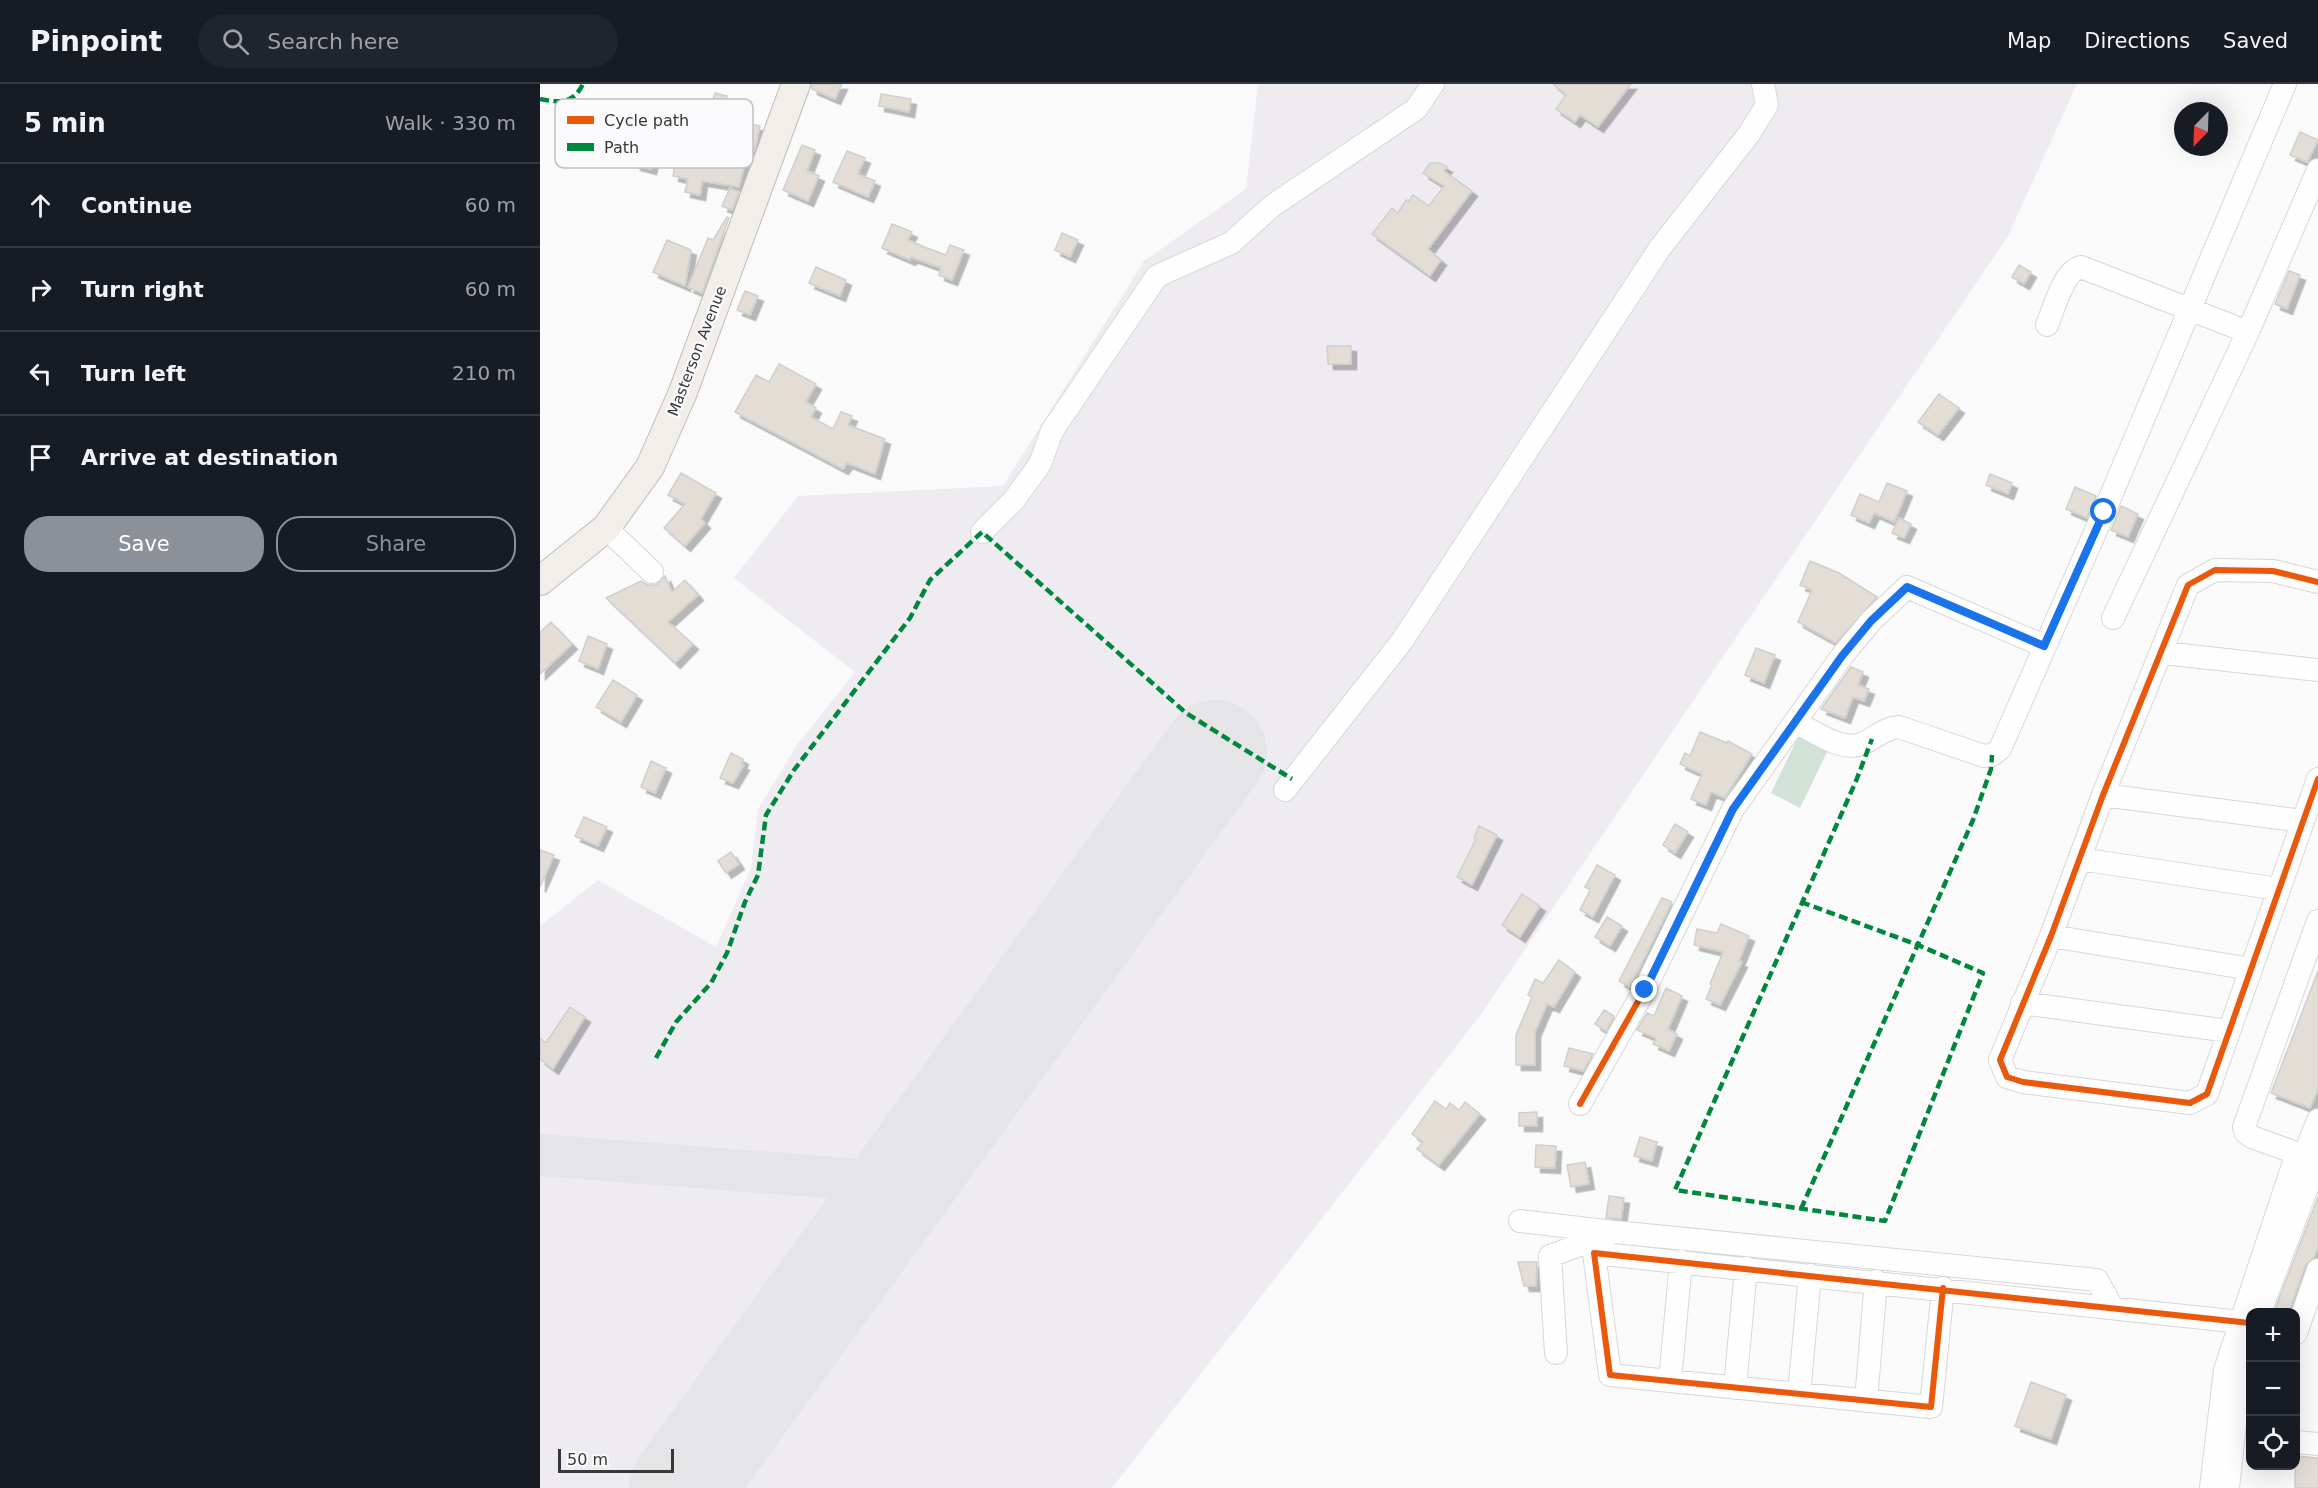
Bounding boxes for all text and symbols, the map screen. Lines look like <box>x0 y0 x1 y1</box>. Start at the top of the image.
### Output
search box <box>198 14 618 68</box>
text: Pinpoint <box>30 25 162 58</box>
icon: search <box>219 25 252 58</box>
text: Search here <box>267 29 399 54</box>
text: Map <box>2007 29 2051 53</box>
text: Directions <box>2084 29 2190 53</box>
text: Saved <box>2223 29 2288 53</box>
legend <box>555 99 753 168</box>
north arrow <box>2174 102 2228 156</box>
text: 5 min <box>24 108 106 138</box>
text: Walk · 330 m <box>385 111 516 135</box>
text: Cycle path <box>604 111 689 130</box>
text: Path <box>604 138 639 157</box>
icon: ahead <box>24 189 57 222</box>
text: Continue <box>81 193 192 218</box>
text: 60 m <box>465 193 516 217</box>
icon: right <box>24 273 57 306</box>
text: Turn right <box>81 277 204 302</box>
text: 60 m <box>465 277 516 301</box>
street label: Masterson Avenue <box>664 283 730 419</box>
icon: left <box>24 357 57 390</box>
text: Turn left <box>81 361 186 386</box>
text: 210 m <box>452 361 516 385</box>
icon: arrive <box>24 441 57 474</box>
text: Arrive at destination <box>81 445 338 470</box>
route start <box>2090 498 2116 524</box>
button: Save <box>24 516 264 572</box>
button: Share <box>276 516 516 572</box>
route end <box>1631 976 1657 1002</box>
map controls <box>2246 1308 2300 1470</box>
button: + <box>2246 1308 2300 1362</box>
button: − <box>2246 1362 2300 1416</box>
button: locate <box>2246 1416 2300 1470</box>
scale bar <box>558 1446 674 1474</box>
text: 50 m <box>567 1450 608 1469</box>

